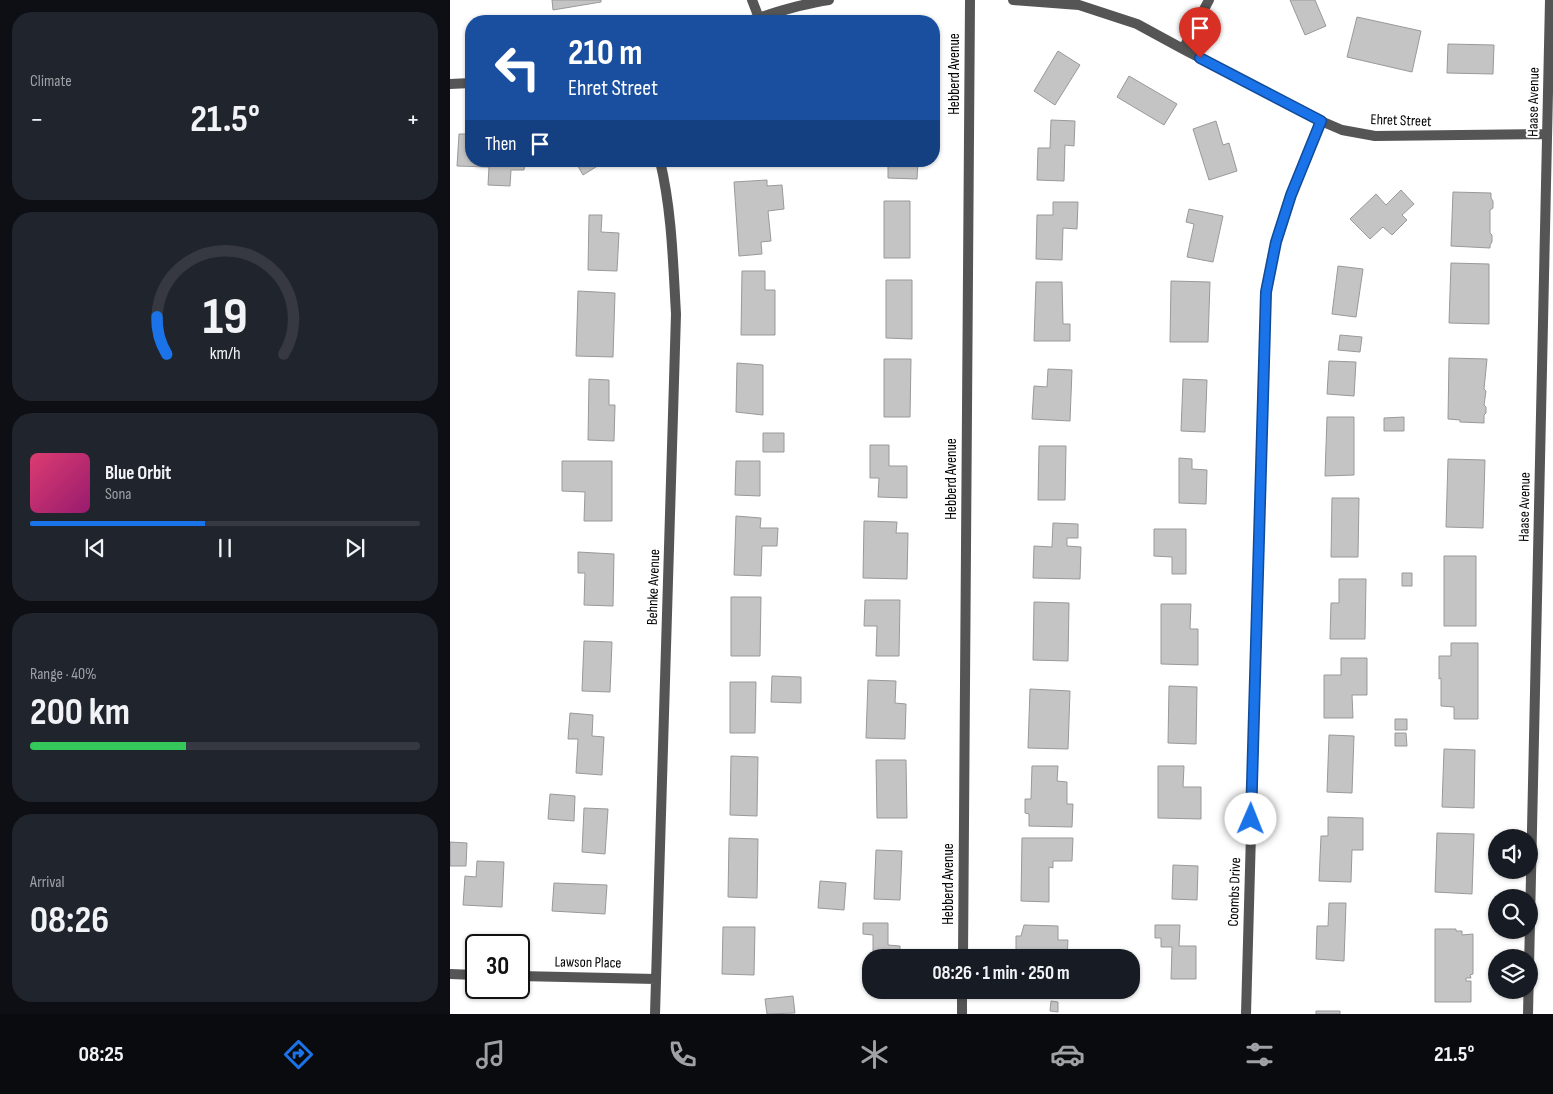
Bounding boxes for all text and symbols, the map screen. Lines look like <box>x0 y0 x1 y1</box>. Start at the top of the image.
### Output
pin <box>1179 7 1221 58</box>
icon: arrive <box>1186 14 1214 42</box>
text: 210 m <box>568 32 642 75</box>
street label: Hebberd Avenue <box>945 33 964 115</box>
icon: left <box>485 35 550 100</box>
street label: Haase Avenue <box>1523 67 1544 137</box>
text: Climate <box>30 72 72 91</box>
text: Ehret Street <box>568 75 658 102</box>
text: 21.5° <box>190 97 260 142</box>
text: − <box>30 103 44 136</box>
text: + <box>406 103 420 136</box>
street label: Ehret Street <box>1370 110 1432 131</box>
icon: arrive <box>526 130 554 158</box>
text: Then <box>485 133 516 156</box>
text: 19 <box>202 286 248 349</box>
text: km/h <box>210 343 240 364</box>
street label: Hebberd Avenue <box>942 438 961 520</box>
text: Blue Orbit <box>105 462 171 485</box>
street label: Haase Avenue <box>1514 472 1535 542</box>
text: Sona <box>105 485 132 504</box>
icon: previous <box>81 534 109 562</box>
icon: pause <box>211 534 239 562</box>
icon: next <box>341 534 369 562</box>
street label: Behnke Avenue <box>643 549 664 625</box>
text: Range · 40% <box>30 665 97 684</box>
text: 200 km <box>30 690 130 735</box>
position arrow <box>1224 792 1276 844</box>
map controls <box>1488 829 1538 999</box>
button: sound <box>1488 829 1538 879</box>
street label: Hebberd Avenue <box>939 843 958 925</box>
street label: Coombs Drive <box>1224 857 1245 927</box>
text: Arrival <box>30 873 64 892</box>
button: search <box>1488 889 1538 939</box>
text: 08:26 <box>30 898 109 943</box>
speed limit sign: 30 <box>465 934 530 999</box>
button: layers <box>1488 949 1538 999</box>
street label: Lawson Place <box>554 952 622 973</box>
text: 08:26 · 1 min · 250 m <box>932 962 1070 985</box>
icon: directions <box>281 1037 316 1072</box>
icon: music <box>473 1037 508 1072</box>
icon: phone <box>665 1037 700 1072</box>
icon: climate <box>857 1037 892 1072</box>
icon: car <box>1050 1037 1085 1072</box>
icon: filters <box>1242 1037 1277 1072</box>
text: 08:25 <box>79 1041 124 1068</box>
text: 21.5° <box>1434 1041 1474 1068</box>

